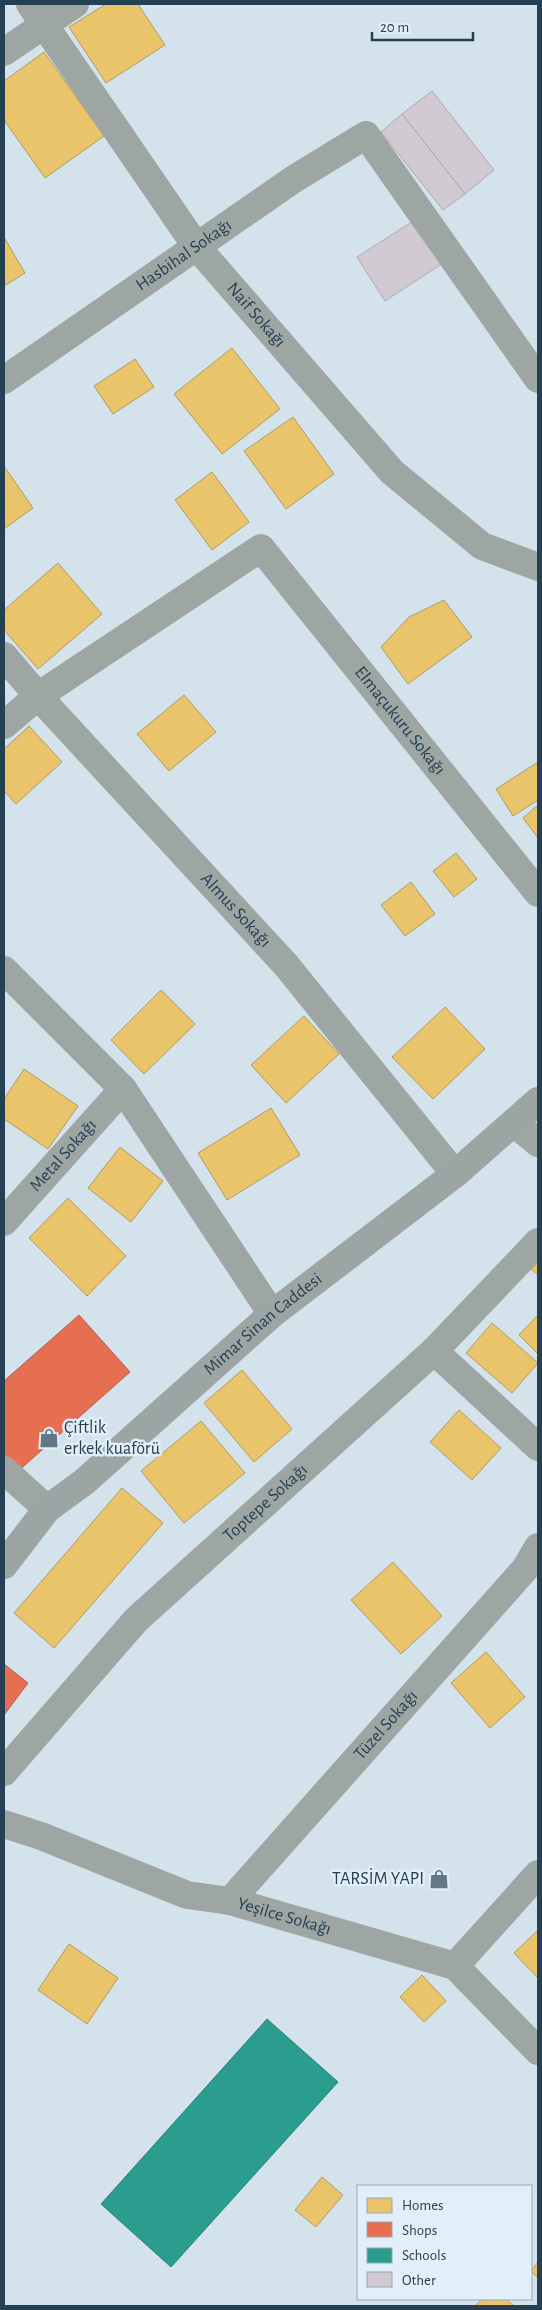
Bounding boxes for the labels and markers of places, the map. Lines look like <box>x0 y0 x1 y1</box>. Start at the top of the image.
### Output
place label: Çiftlik erkek kuaförü <box>64 1419 160 1458</box>
shop icon: Çiftlik erkek kuaförü <box>38 1427 60 1449</box>
place label: TARSİM YAPI <box>332 1868 424 1888</box>
shop icon: TARSİM YAPI <box>428 1868 450 1890</box>

